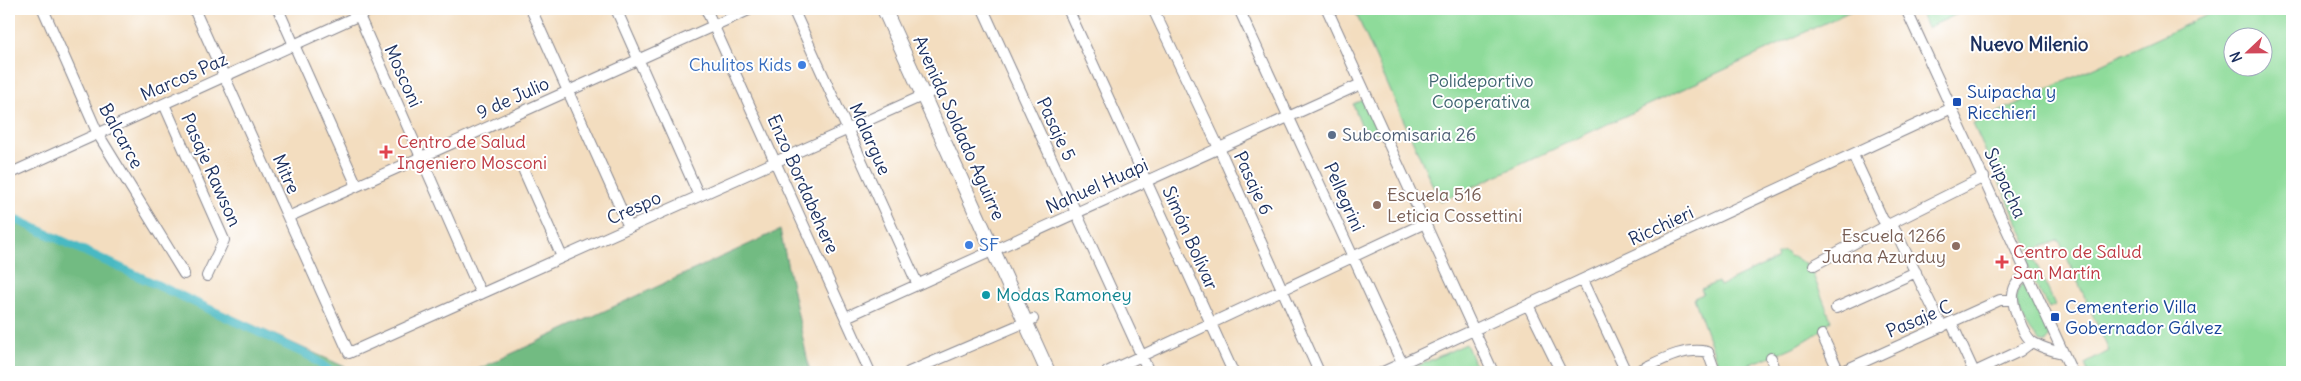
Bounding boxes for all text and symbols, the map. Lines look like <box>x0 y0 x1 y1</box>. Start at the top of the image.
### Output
north arrow <box>2224 28 2274 78</box>
street label: Avenida Soldado Aguirre <box>908 32 1011 224</box>
district label: Nuevo Milenio <box>1970 32 2089 56</box>
street label: Mosconi <box>379 41 427 111</box>
street label: Marcos Paz <box>137 47 231 106</box>
text: N <box>2226 49 2246 65</box>
place label: Chulitos Kids <box>689 53 792 76</box>
marker: Chulitos Kids <box>796 59 808 71</box>
park label: Polideportivo Cooperativa <box>1428 69 1534 113</box>
street label: 9 de Julio <box>473 71 553 124</box>
place label: Suipacha y Ricchieri <box>1967 80 2056 124</box>
street label: Pasaje 5 <box>1032 93 1081 164</box>
marker: Suipacha y Ricchieri <box>1951 96 1963 108</box>
street label: Balcarce <box>94 99 149 172</box>
street label: Malargue <box>844 99 896 178</box>
street label: Pasaje Rawson <box>176 110 247 230</box>
street label: Enzo Bordabehere <box>762 111 844 257</box>
place label: Subcomisaria 26 <box>1342 123 1476 146</box>
marker: Subcomisaria 26 <box>1326 129 1338 141</box>
place label: Centro de Salud Ingeniero Mosconi <box>397 130 547 174</box>
street label: Suipacha <box>1979 144 2032 222</box>
marker: Centro de Salud Ingeniero Mosconi <box>379 145 393 159</box>
street label: Pasaje 6 <box>1229 147 1278 218</box>
street label: Mitre <box>268 150 305 197</box>
street label: Nahuel Huapi <box>1042 153 1151 218</box>
street label: Pellegrini <box>1319 159 1370 235</box>
street label: Simón Bolívar <box>1157 182 1224 294</box>
place label: Escuela 516 Leticia Cossettini <box>1387 183 1522 227</box>
street label: Crespo <box>603 185 664 230</box>
marker: Escuela 516 Leticia Cossettini <box>1371 199 1383 211</box>
street label: Ricchieri <box>1625 201 1697 251</box>
place label: Escuela 1266 Juana Azurduy <box>1822 224 1946 268</box>
place label: SF <box>979 233 999 256</box>
marker: SF <box>963 239 975 251</box>
marker: Escuela 1266 Juana Azurduy <box>1950 240 1962 252</box>
place label: Centro de Salud San Martín <box>2013 240 2142 284</box>
marker: Centro de Salud San Martín <box>1995 255 2009 269</box>
place label: Modas Ramoney <box>996 283 1132 306</box>
marker: Modas Ramoney <box>980 289 992 301</box>
street label: Pasaje C <box>1883 294 1955 343</box>
place label: Cementerio Villa Gobernador Gálvez <box>2065 295 2223 339</box>
marker: Cementerio Villa Gobernador Gálvez <box>2049 311 2061 323</box>

